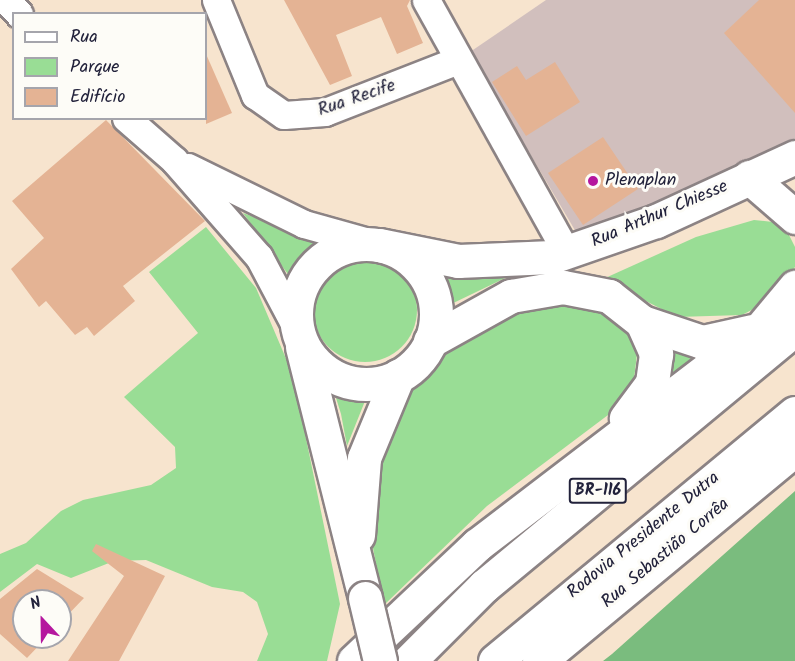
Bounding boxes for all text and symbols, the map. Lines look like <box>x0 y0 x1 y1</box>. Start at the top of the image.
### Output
legend <box>12 12 207 120</box>
text: Rua <box>70 23 98 52</box>
text: Parque <box>70 53 119 82</box>
street label: Rua Recife <box>315 76 399 122</box>
text: Edifício <box>70 83 125 112</box>
place label: Plenaplan <box>605 170 676 192</box>
marker: Plenaplan <box>586 174 600 188</box>
street label: Rua Arthur Chiesse <box>588 176 732 254</box>
street label: Rodovia Presidente Dutra <box>563 468 725 604</box>
road number: BR-116 <box>568 478 628 504</box>
street label: Rua Sebastião Corrêa <box>598 494 734 614</box>
north arrow <box>12 589 72 649</box>
text: N <box>26 590 45 617</box>

